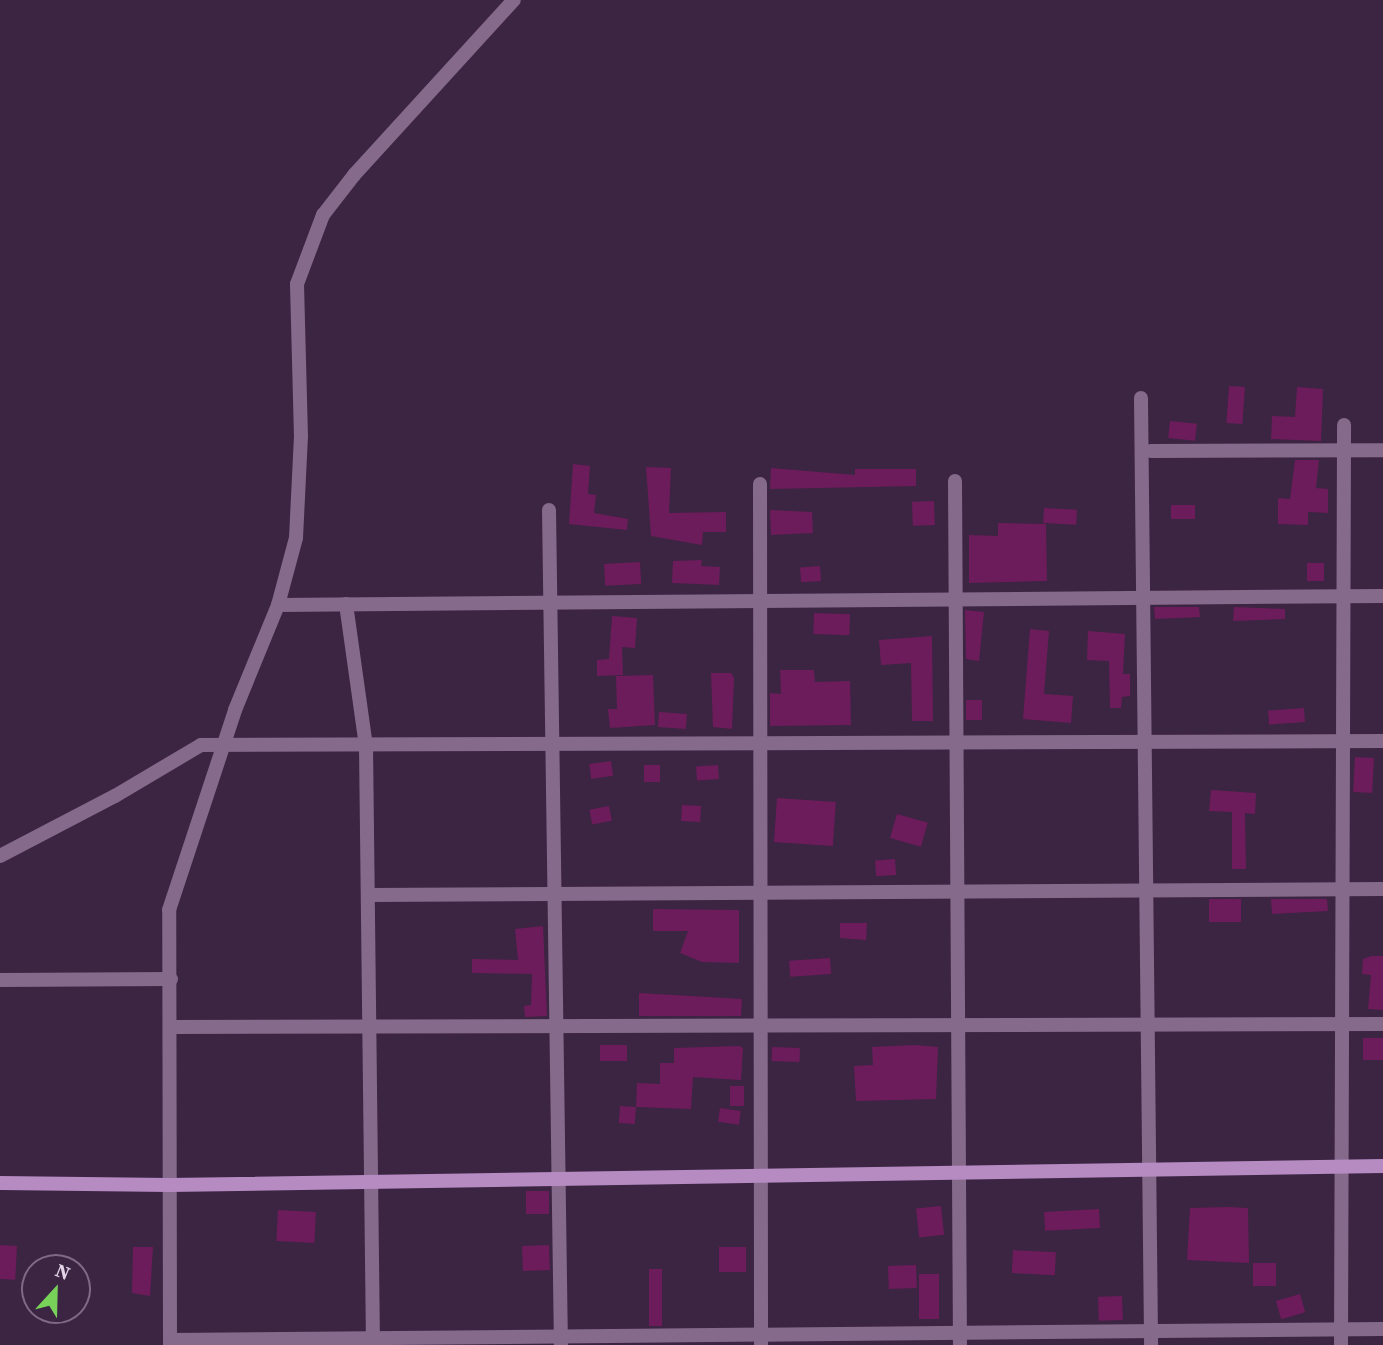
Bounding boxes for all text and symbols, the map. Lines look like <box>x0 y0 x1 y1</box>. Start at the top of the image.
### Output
north arrow <box>21 1254 91 1324</box>
text: N <box>52 1257 74 1286</box>

